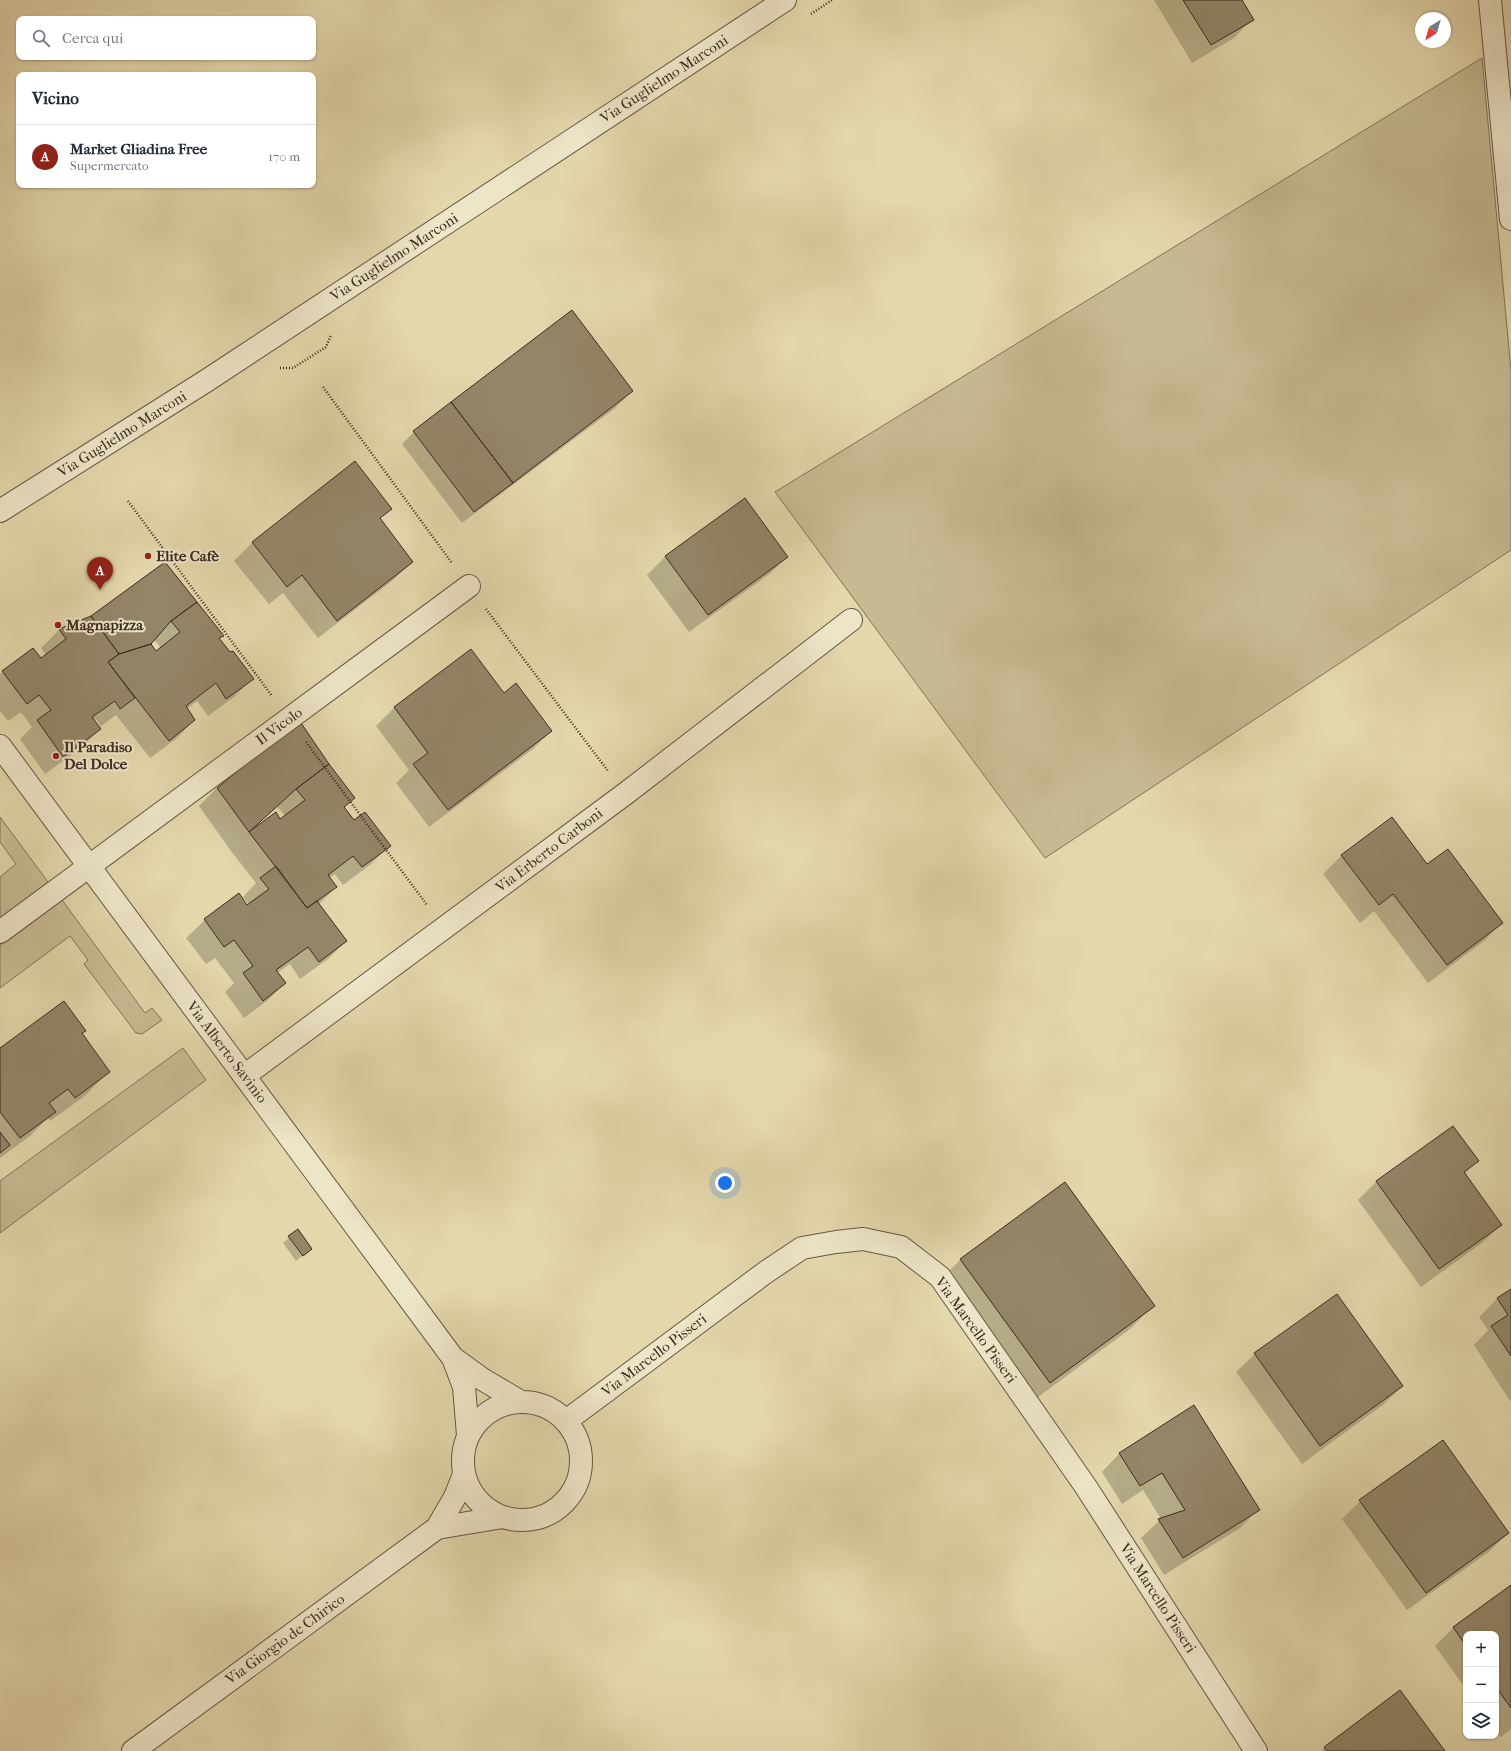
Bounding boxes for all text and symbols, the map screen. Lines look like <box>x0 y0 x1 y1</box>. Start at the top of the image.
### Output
north arrow <box>1415 12 1451 48</box>
search box <box>16 16 316 60</box>
icon: search <box>30 27 52 49</box>
text: Cerca qui <box>62 29 123 47</box>
street label: Via Guglielmo Marconi <box>596 31 732 128</box>
text: Vicino <box>32 88 79 108</box>
text: Market Gliadina Free <box>70 140 207 158</box>
text: A <box>41 149 49 164</box>
text: 170 m <box>268 149 300 164</box>
text: Supermercato <box>70 158 149 173</box>
street label: Via Guglielmo Marconi <box>326 209 462 306</box>
street label: Via Guglielmo Marconi <box>53 387 190 482</box>
place label: Elite Cafè <box>156 547 219 565</box>
marker: Elite Cafè <box>143 551 153 561</box>
pin: A <box>87 557 113 590</box>
place label: Magnapizza <box>65 616 144 634</box>
marker: Magnapizza <box>53 620 63 630</box>
street label: Il Vicolo <box>252 703 306 749</box>
place label: Il Paradiso Del Dolce <box>64 738 133 773</box>
marker: Il Paradiso Del Dolce <box>51 751 61 761</box>
street label: Via Erberto Carboni <box>491 803 607 897</box>
street label: Via Alberto Savinio <box>182 997 271 1107</box>
your location <box>715 1173 735 1193</box>
street label: Via Marcello Pisseri <box>931 1273 1021 1387</box>
street label: Via Marcello Pisseri <box>597 1309 711 1401</box>
street label: Via Marcello Pisseri <box>1115 1539 1200 1657</box>
street label: Via Giorgio de Chirico <box>221 1589 348 1689</box>
map controls <box>1463 1631 1499 1739</box>
button: + <box>1463 1631 1499 1667</box>
button: − <box>1463 1667 1499 1703</box>
button: layers <box>1463 1703 1499 1739</box>

